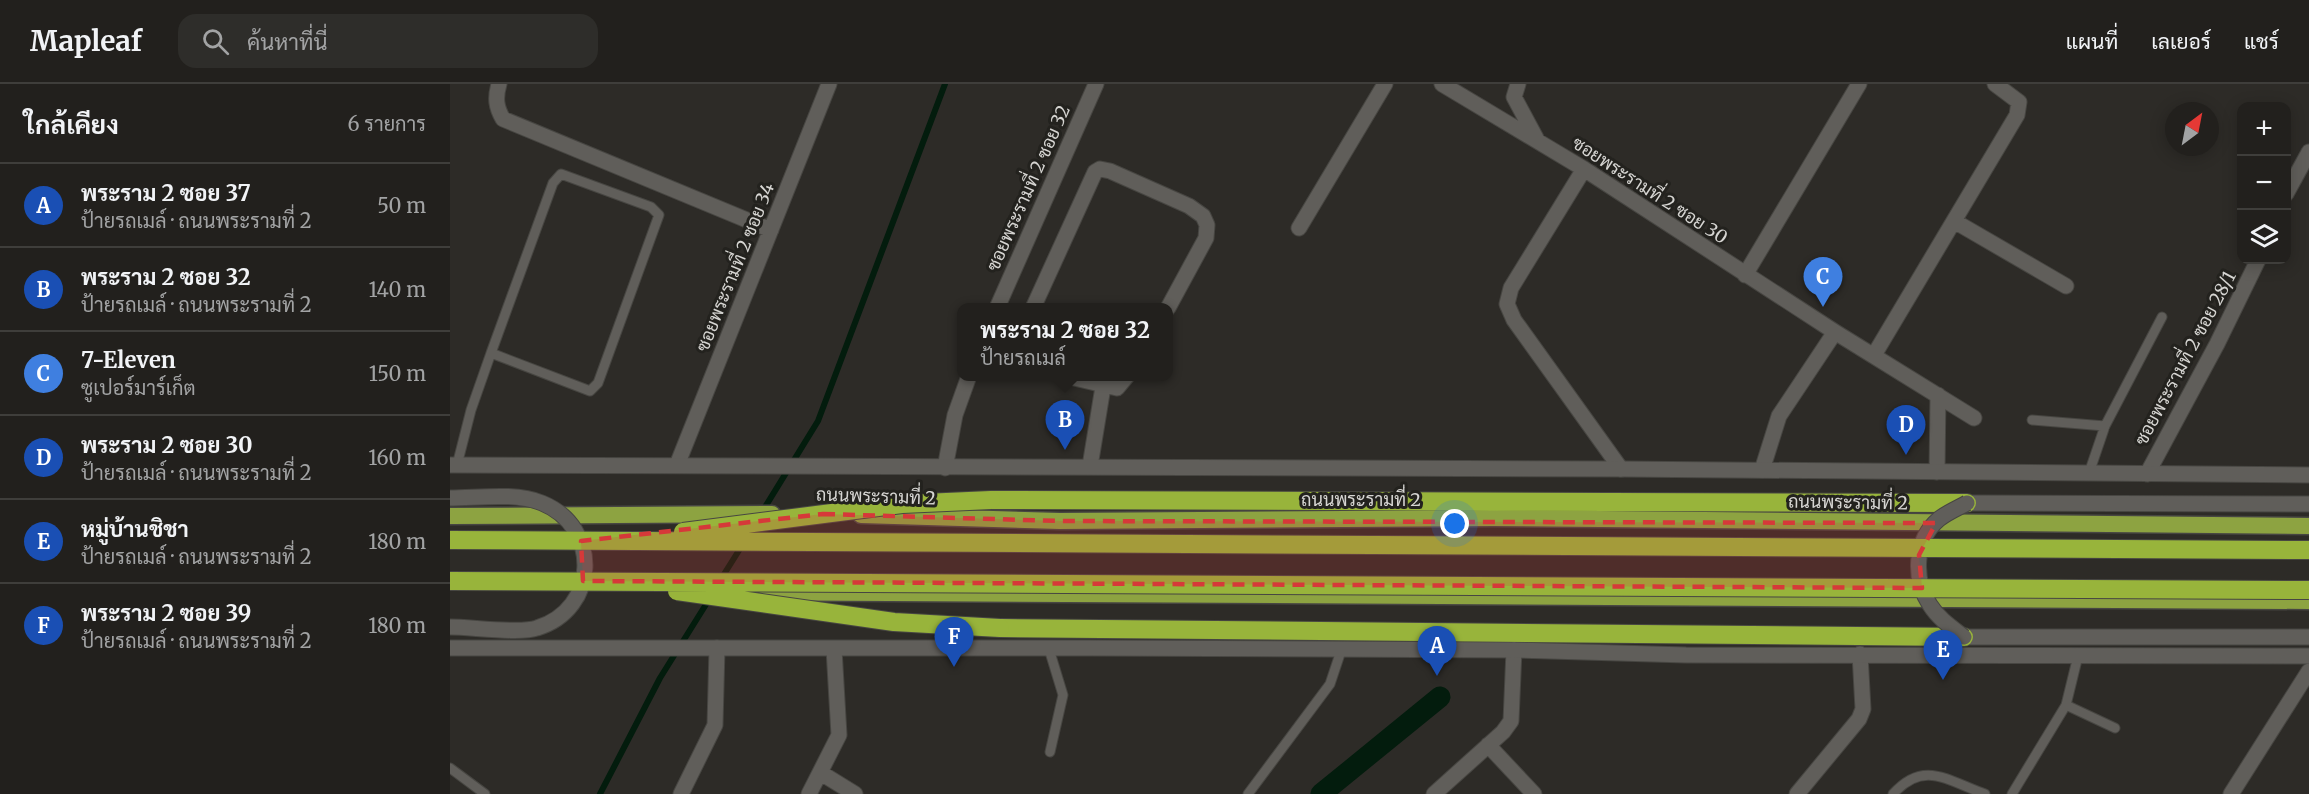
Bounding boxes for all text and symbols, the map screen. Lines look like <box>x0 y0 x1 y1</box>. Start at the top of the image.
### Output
search box <box>178 14 598 68</box>
text: Mapleaf <box>30 23 142 59</box>
icon: search <box>199 25 232 58</box>
text: ค้นหาที่นี่ <box>247 28 327 56</box>
text: แผนที่ <box>2066 28 2118 55</box>
text: เลเยอร์ <box>2151 28 2211 55</box>
text: แชร์ <box>2244 28 2279 55</box>
street label: ซอยพระรามที่ 2 ซอย 32 <box>977 100 1075 275</box>
north arrow <box>2165 102 2219 156</box>
map controls <box>2237 102 2291 264</box>
button: + <box>2237 102 2291 156</box>
text: ใกล้เคียง <box>24 108 119 141</box>
text: 6 รายการ <box>347 111 426 136</box>
street label: ซอยพระรามที่ 2 ซอย 30 <box>1568 128 1734 249</box>
button: − <box>2237 156 2291 210</box>
street label: ซอยพระรามที่ 2 ซอย 34 <box>687 178 779 355</box>
text: พระราม 2 ซอย 37 <box>81 179 251 207</box>
text: A <box>36 193 51 218</box>
text: 50 m <box>377 193 426 218</box>
text: ป้ายรถเมล์ · ถนนพระรามที่ 2 <box>81 208 312 233</box>
button: layers <box>2237 210 2291 264</box>
pin: C <box>1804 258 1842 307</box>
text: พระราม 2 ซอย 32 <box>81 263 251 291</box>
street label: ซอยพระรามที่ 2 ซอย 28/1 <box>2126 265 2241 449</box>
text: B <box>37 277 50 302</box>
text: 140 m <box>369 277 426 302</box>
text: ป้ายรถเมล์ · ถนนพระรามที่ 2 <box>81 292 312 317</box>
popup <box>957 303 1173 381</box>
text: พระราม 2 ซอย 32 <box>980 316 1150 344</box>
text: ป้ายรถเมล์ <box>980 345 1066 370</box>
text: 7-Eleven <box>81 346 176 374</box>
text: C <box>37 361 50 386</box>
text: 150 m <box>369 361 426 386</box>
text: ซูเปอร์มาร์เก็ต <box>81 375 196 400</box>
pin: B <box>1046 400 1084 450</box>
pin: D <box>1886 406 1926 455</box>
text: พระราม 2 ซอย 30 <box>81 431 253 459</box>
text: D <box>36 445 51 470</box>
text: 160 m <box>368 445 426 470</box>
text: ป้ายรถเมล์ · ถนนพระรามที่ 2 <box>81 460 312 485</box>
street label: ถนนพระรามที่ 2 <box>816 478 936 510</box>
street label: ถนนพระรามที่ 2 <box>1301 484 1421 511</box>
street label: ถนนพระรามที่ 2 <box>1788 485 1908 515</box>
your location <box>1440 509 1469 538</box>
text: หมู่บ้านชิชา <box>81 515 189 543</box>
text: E <box>37 529 50 554</box>
text: 180 m <box>368 529 426 554</box>
text: ป้ายรถเมล์ · ถนนพระรามที่ 2 <box>81 544 312 569</box>
text: พระราม 2 ซอย 39 <box>81 599 251 627</box>
text: F <box>37 613 50 638</box>
text: 180 m <box>368 613 426 638</box>
pin: F <box>934 618 974 667</box>
pin: A <box>1418 626 1456 676</box>
text: ป้ายรถเมล์ · ถนนพระรามที่ 2 <box>81 628 312 653</box>
pin: E <box>1924 630 1962 680</box>

